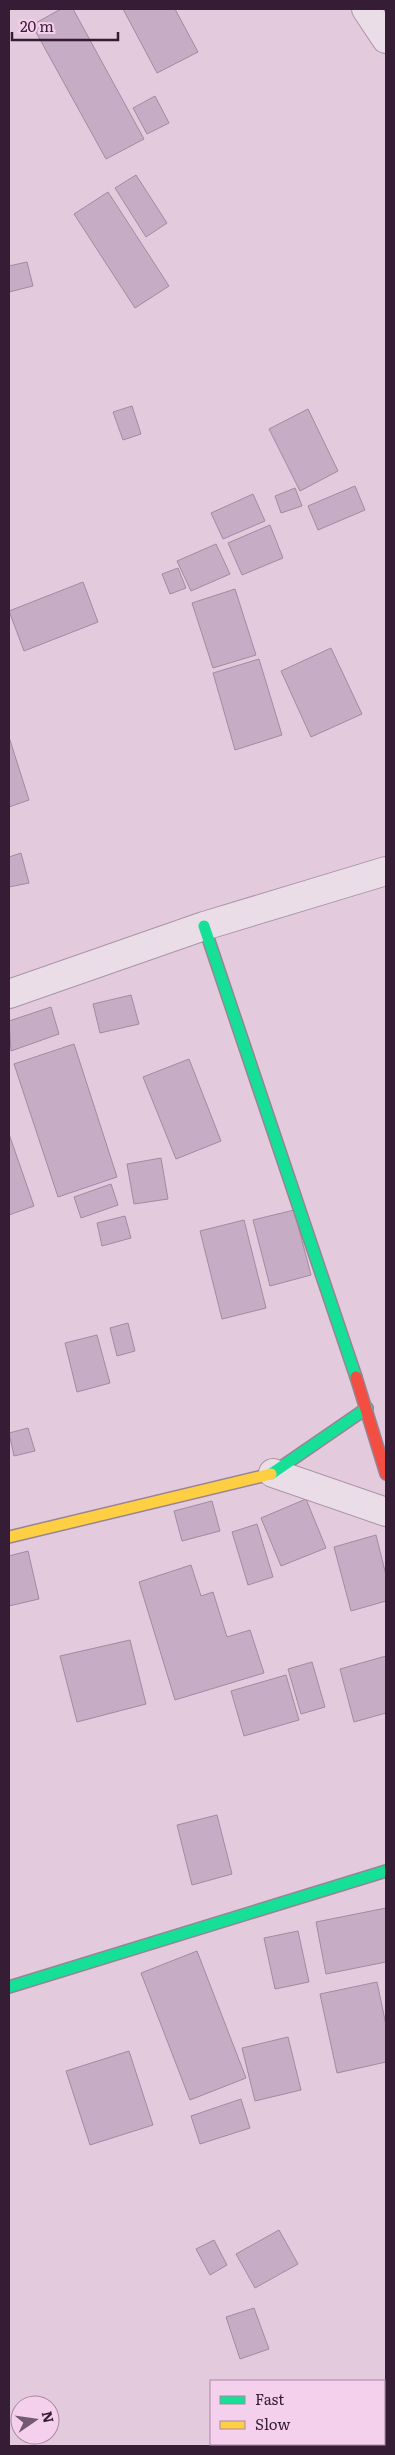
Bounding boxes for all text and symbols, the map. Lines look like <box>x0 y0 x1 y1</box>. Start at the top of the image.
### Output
scale bar <box>12 10 119 42</box>
text: 20 m <box>20 14 54 37</box>
legend <box>210 2380 385 2445</box>
text: Fast <box>255 2387 284 2410</box>
north arrow <box>10 2395 60 2445</box>
text: N <box>38 2409 60 2425</box>
text: Slow <box>255 2412 290 2435</box>

